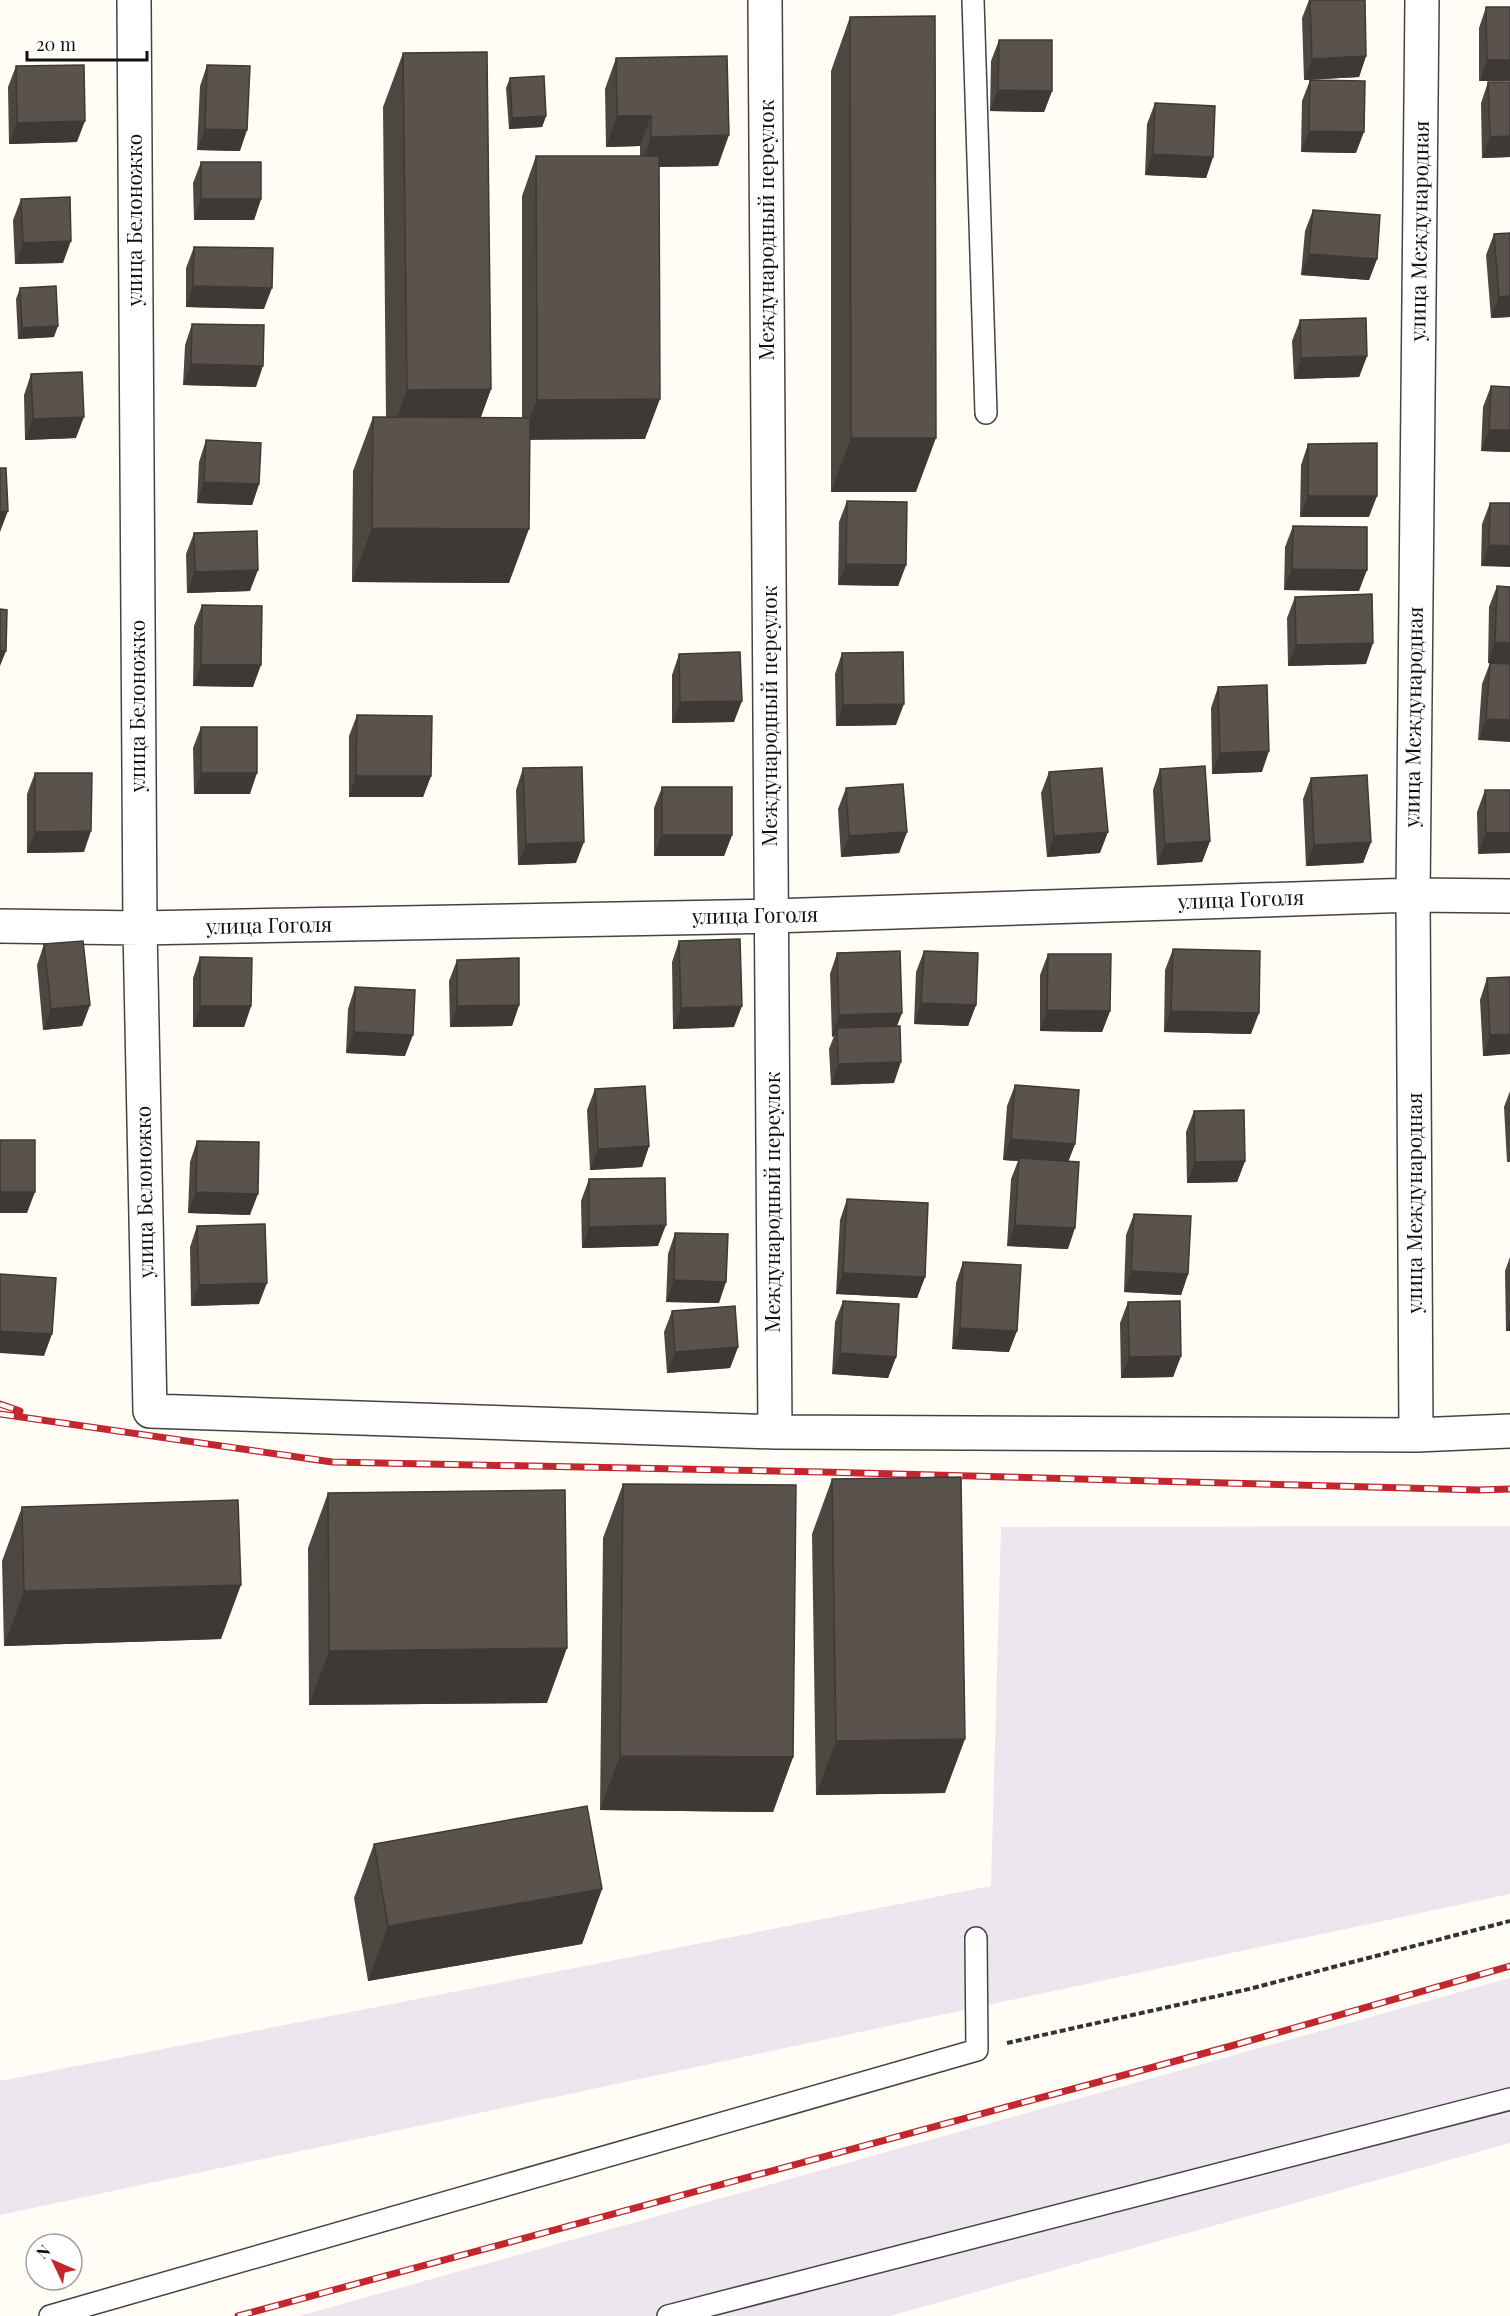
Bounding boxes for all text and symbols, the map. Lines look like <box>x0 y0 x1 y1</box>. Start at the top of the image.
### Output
scale bar <box>27 24 147 62</box>
text: 20 m <box>36 32 76 56</box>
street label: Международный переулок <box>751 99 779 361</box>
street label: улица Международная <box>1402 120 1434 343</box>
street label: улица Белоножко <box>119 134 147 307</box>
street label: Международный переулок <box>754 585 782 847</box>
street label: улица Международная <box>1396 606 1428 829</box>
street label: улица Белоножко <box>122 620 150 793</box>
street label: улица Гоголя <box>1176 882 1305 914</box>
street label: улица Гоголя <box>690 899 818 929</box>
street label: улица Гоголя <box>204 909 332 939</box>
street label: Международный переулок <box>757 1071 785 1333</box>
street label: улица Международная <box>1399 1093 1427 1314</box>
street label: улица Белоножко <box>127 1106 159 1279</box>
north arrow <box>24 2232 84 2292</box>
text: N <box>31 2239 55 2263</box>

